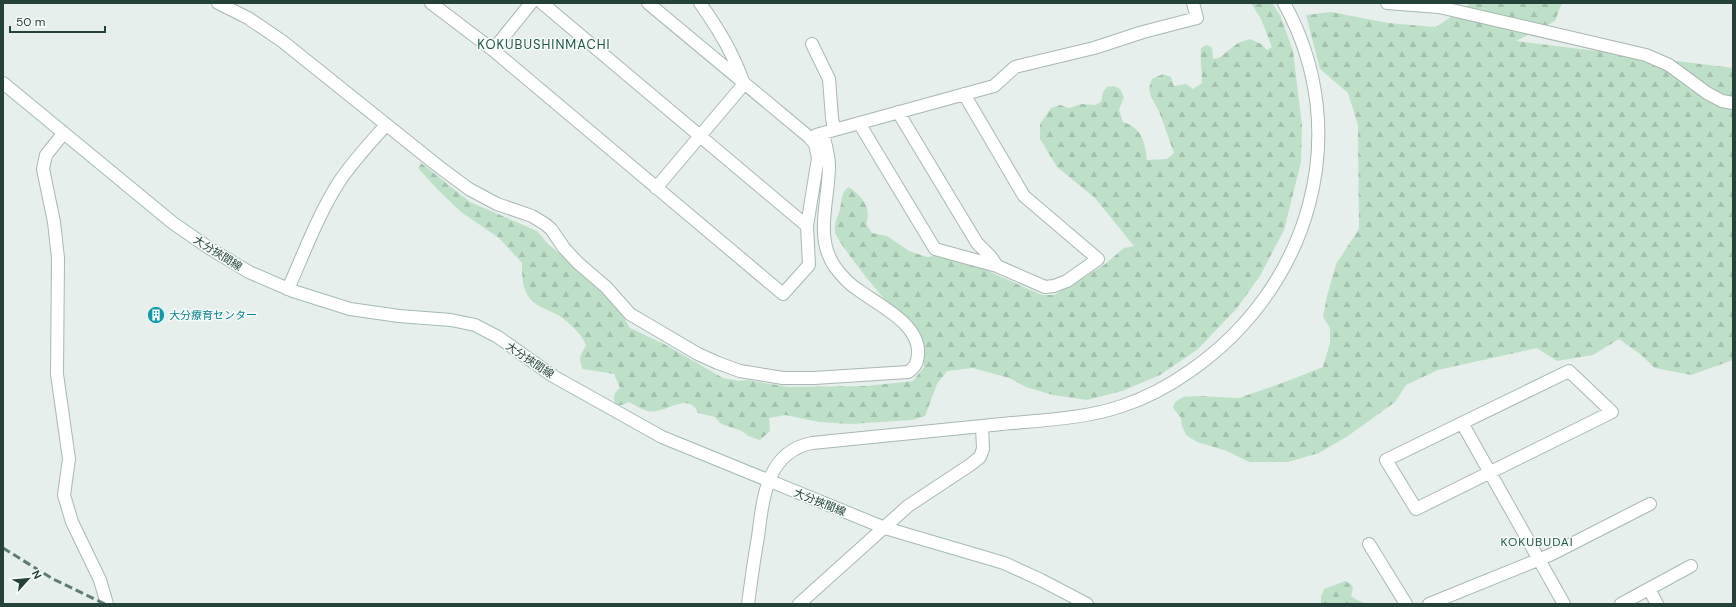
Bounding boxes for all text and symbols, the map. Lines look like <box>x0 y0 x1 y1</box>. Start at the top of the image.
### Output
scale bar <box>10 8 105 34</box>
text: 50 m <box>16 14 45 30</box>
district label: KOKUBUSHINMACHI <box>477 36 611 53</box>
street label: 大分挾間線 <box>191 232 245 274</box>
building icon: 大分療育センター <box>146 305 166 325</box>
place label: 大分療育センター <box>169 308 257 322</box>
street label: 大分挾間線 <box>503 339 557 381</box>
street label: 大分挾間線 <box>792 485 848 519</box>
district label: KOKUBUDAI <box>1500 534 1574 550</box>
north arrow <box>8 559 48 599</box>
text: N <box>29 568 45 581</box>

